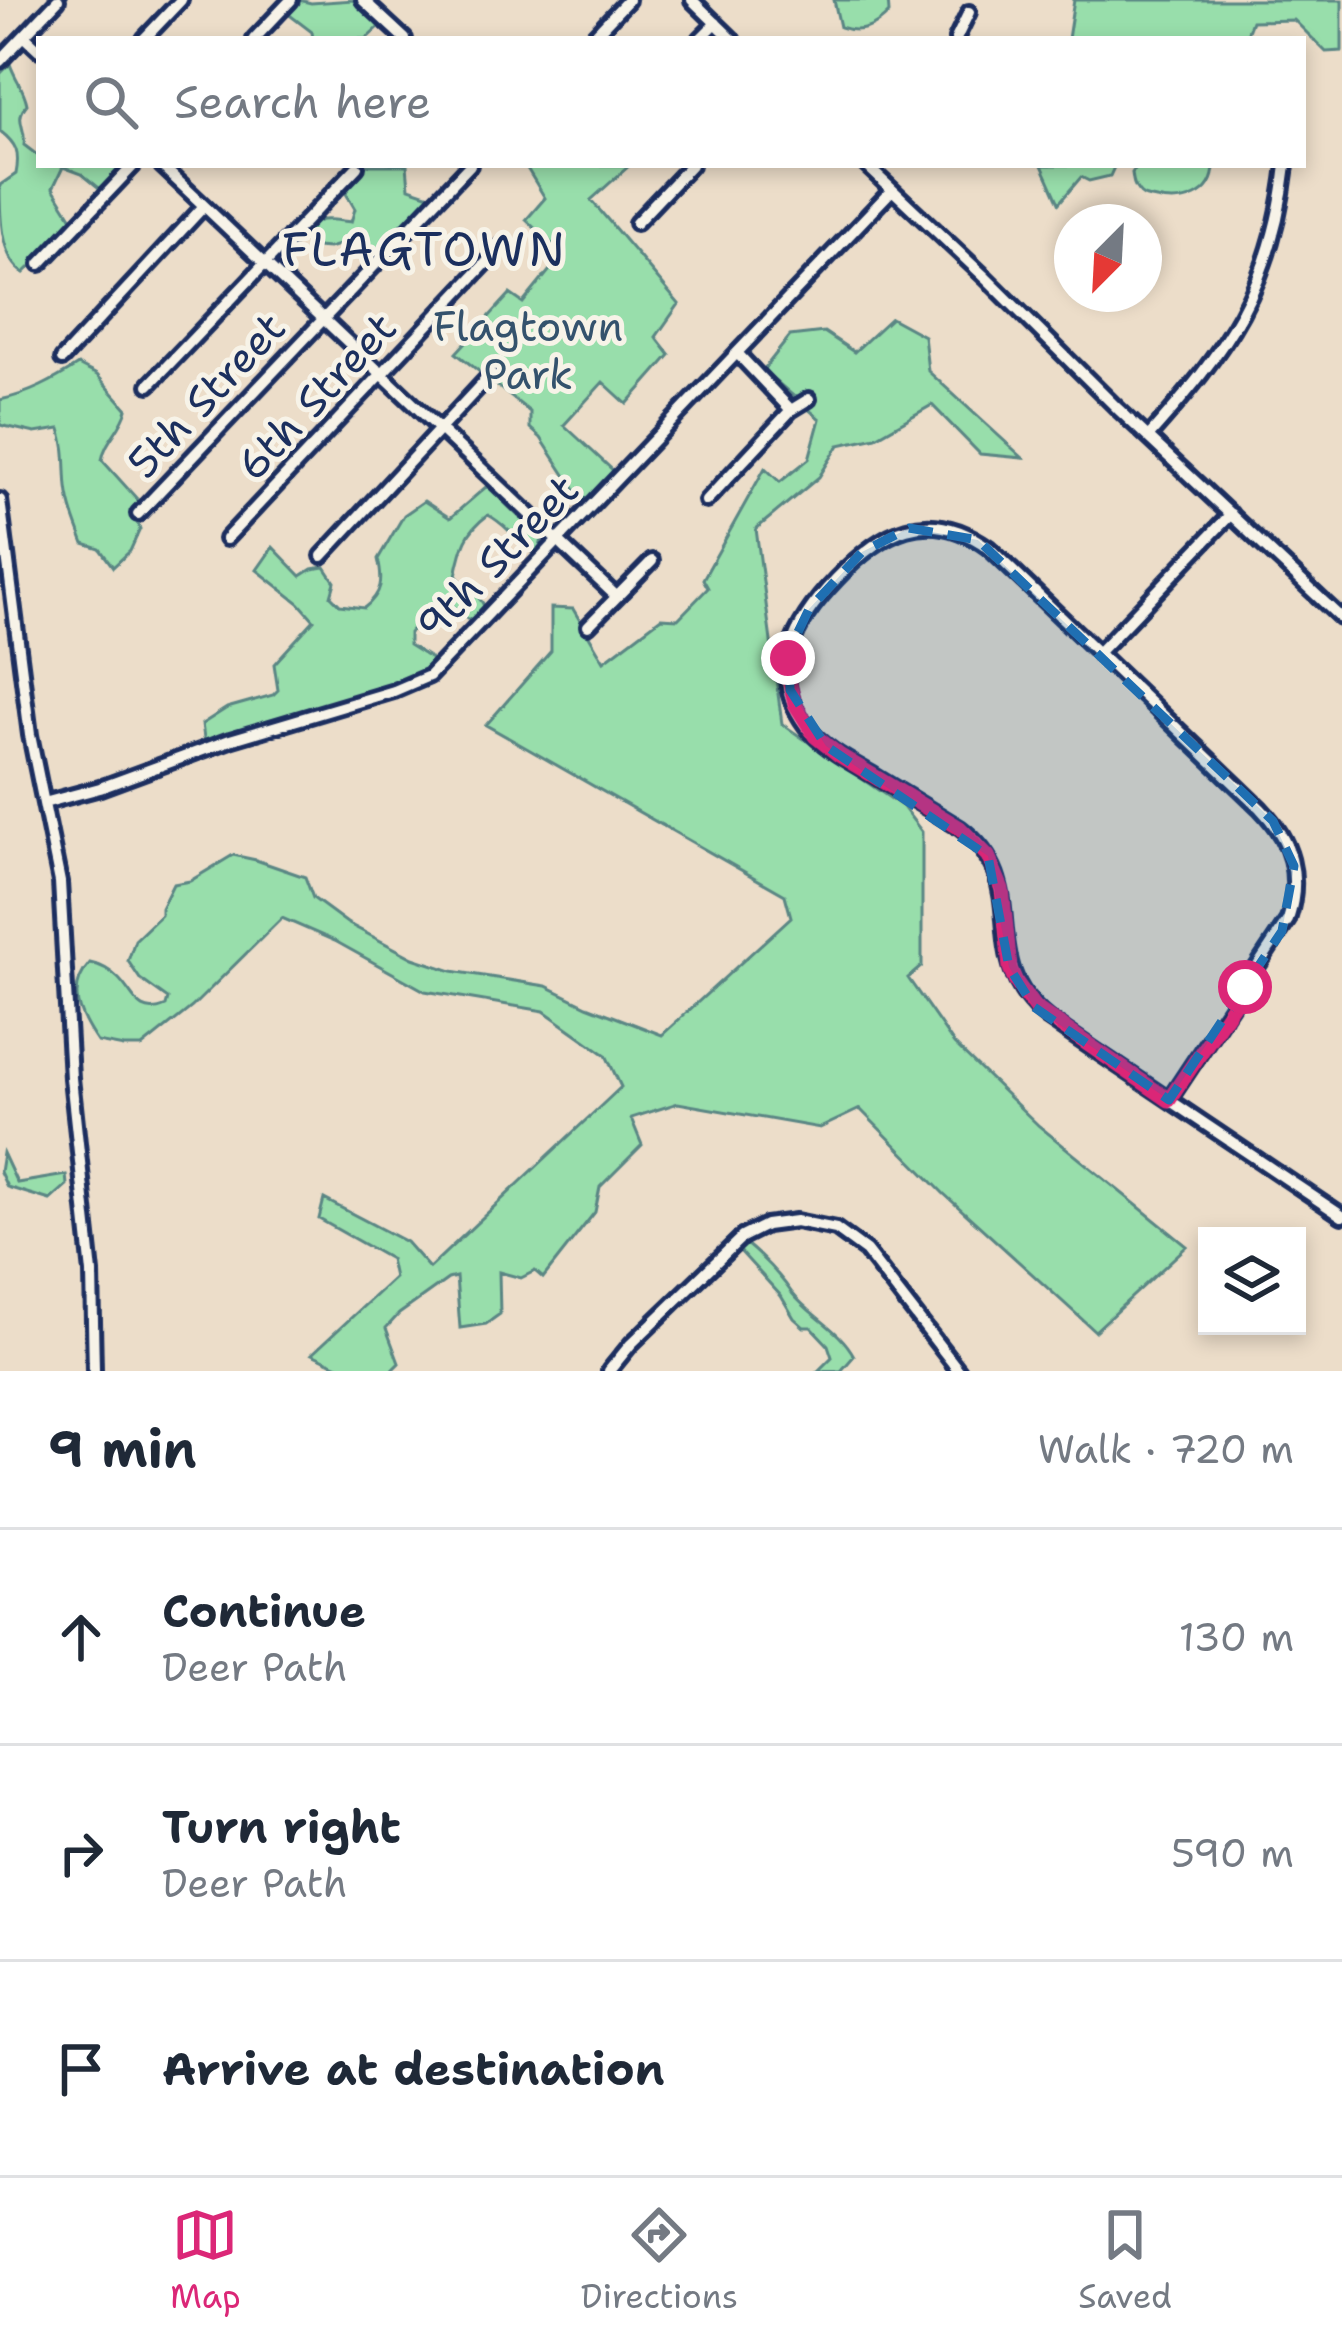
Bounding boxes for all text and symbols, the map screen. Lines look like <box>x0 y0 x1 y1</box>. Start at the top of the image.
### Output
search box <box>36 36 1306 168</box>
icon: search <box>78 69 144 135</box>
text: Search here <box>174 72 431 132</box>
north arrow <box>1054 204 1162 312</box>
district label: FLAGTOWN <box>282 217 568 281</box>
park label: Flagtown Park <box>433 298 623 402</box>
street label: 5th Street <box>115 300 297 490</box>
street label: 6th Street <box>224 300 408 492</box>
street label: 9th Street <box>404 462 590 652</box>
route end <box>761 631 815 685</box>
route start <box>1218 960 1272 1014</box>
map controls <box>1198 1227 1306 1335</box>
button: layers <box>1198 1227 1306 1335</box>
text: 9 min <box>48 1415 197 1483</box>
text: Walk · 720 m <box>1038 1423 1294 1475</box>
text: Continue <box>162 1581 366 1641</box>
icon: ahead <box>48 1604 114 1670</box>
text: 130 m <box>1179 1611 1294 1663</box>
text: Deer Path <box>162 1641 347 1693</box>
text: Turn right <box>162 1797 401 1857</box>
icon: right <box>48 1820 114 1886</box>
text: 590 m <box>1171 1827 1294 1879</box>
text: Deer Path <box>162 1857 347 1909</box>
icon: arrive <box>48 2036 114 2102</box>
text: Arrive at destination <box>162 2039 665 2099</box>
tab: Map <box>170 2202 241 2319</box>
tab: Directions <box>581 2202 738 2319</box>
tab: Saved <box>1078 2202 1172 2319</box>

